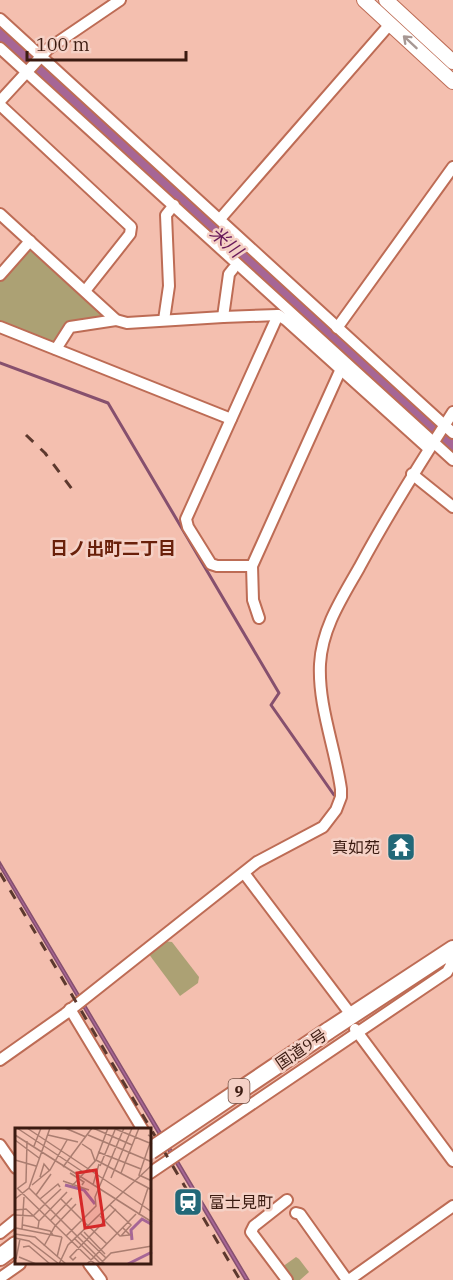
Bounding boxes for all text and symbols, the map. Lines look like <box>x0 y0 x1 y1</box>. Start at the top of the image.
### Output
scale bar <box>27 24 186 62</box>
text: 100 m <box>36 33 90 56</box>
one-way arrow <box>403 35 418 49</box>
water label: 米川 <box>205 221 249 264</box>
district label: 日ノ出町二丁目 <box>50 537 176 560</box>
temple icon: 真如苑 <box>385 831 417 863</box>
place label: 真如苑 <box>332 837 380 857</box>
street label: 国道9号 <box>272 1025 330 1073</box>
road number: 9 <box>228 1079 250 1103</box>
inset map <box>15 1128 152 1265</box>
station icon: 富士見町 <box>172 1186 204 1218</box>
place label: 富士見町 <box>209 1192 273 1212</box>

